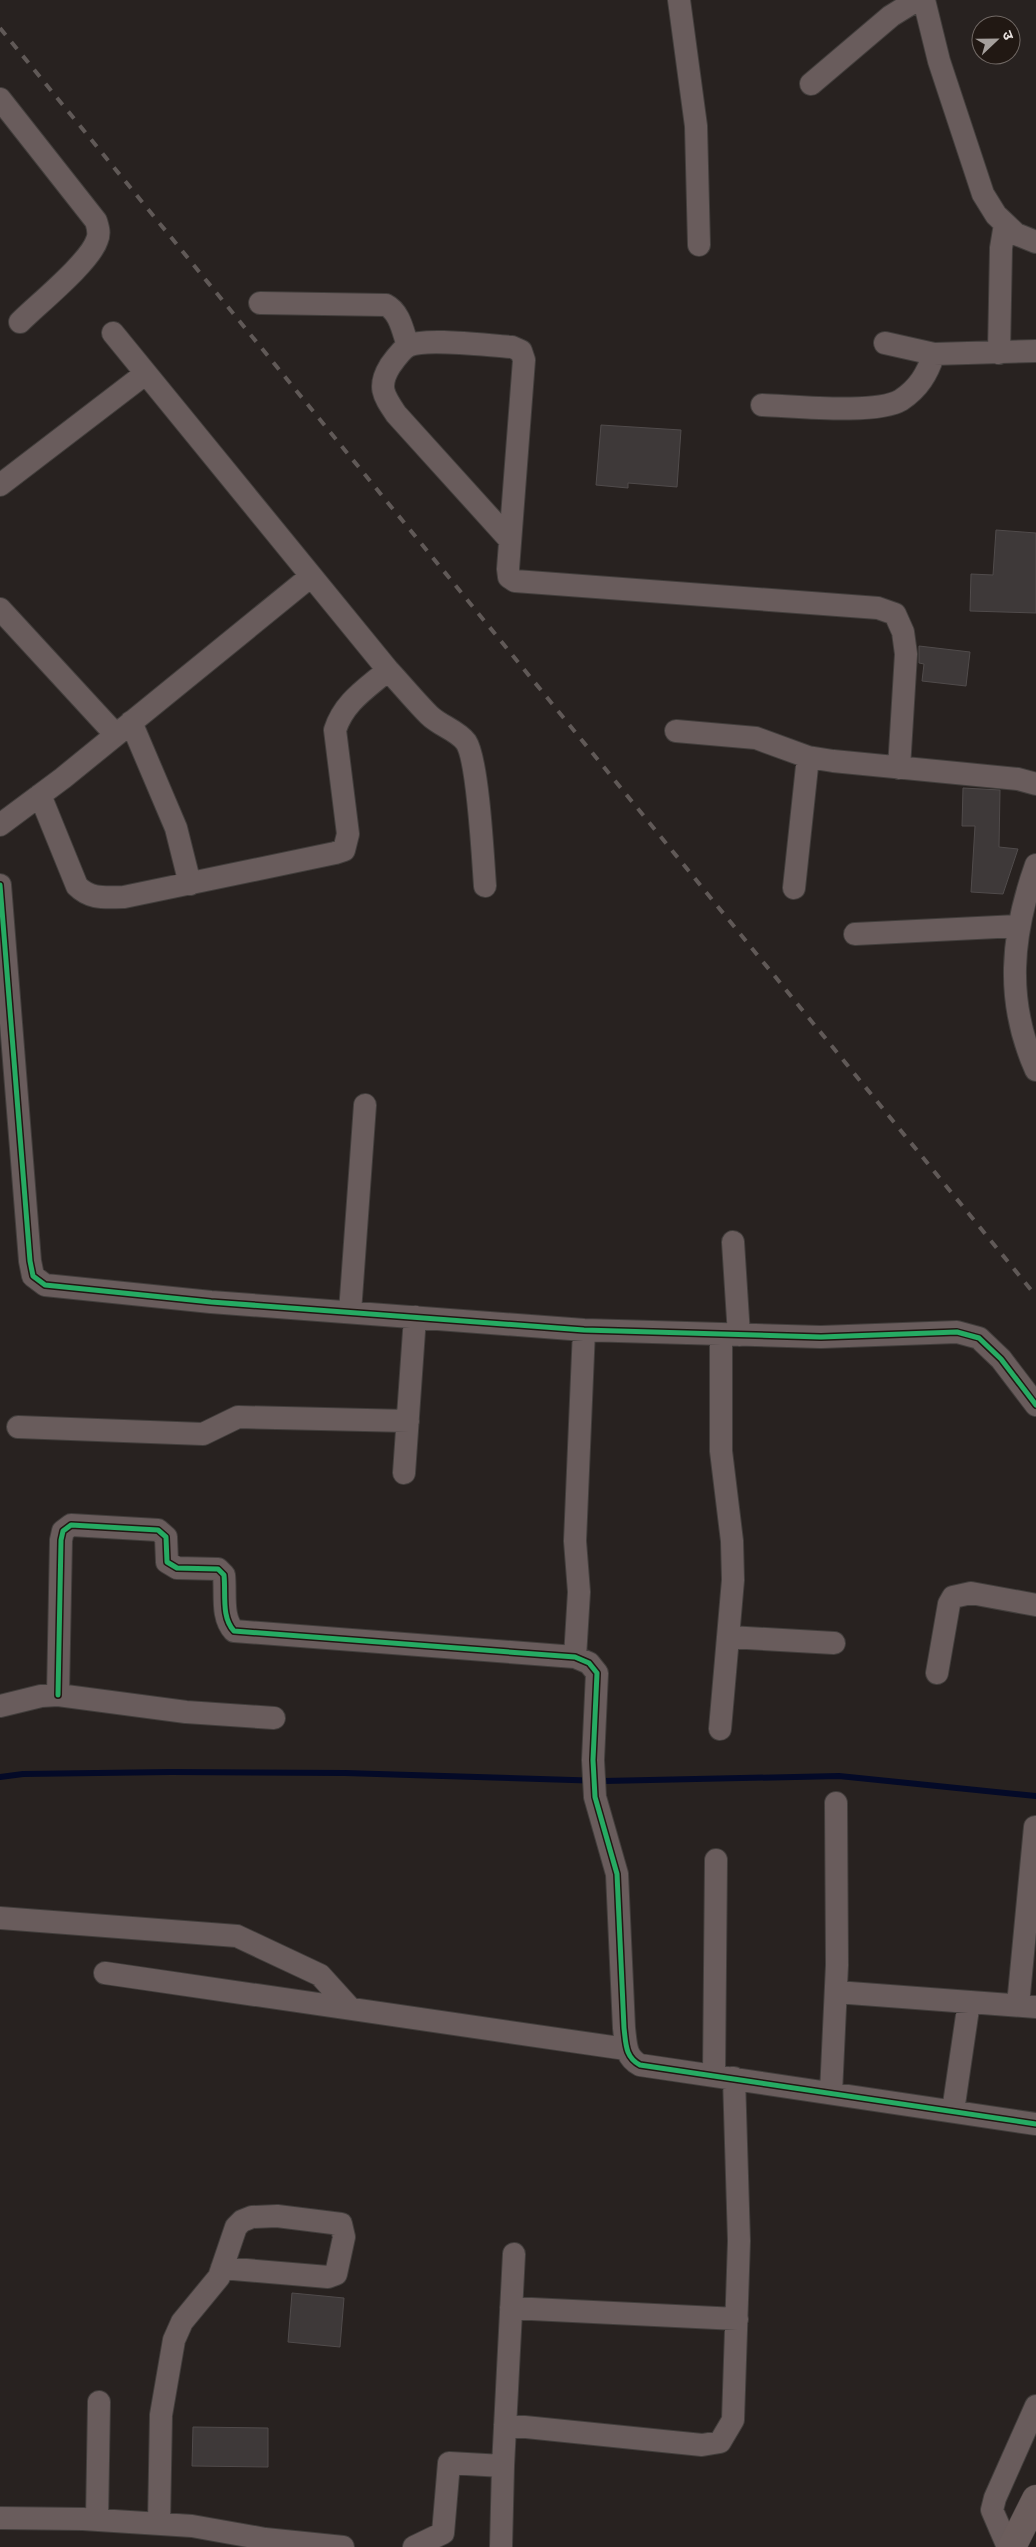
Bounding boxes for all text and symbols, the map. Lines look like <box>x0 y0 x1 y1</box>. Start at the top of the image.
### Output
north arrow <box>971 15 1021 65</box>
text: उ <box>998 28 1017 43</box>

